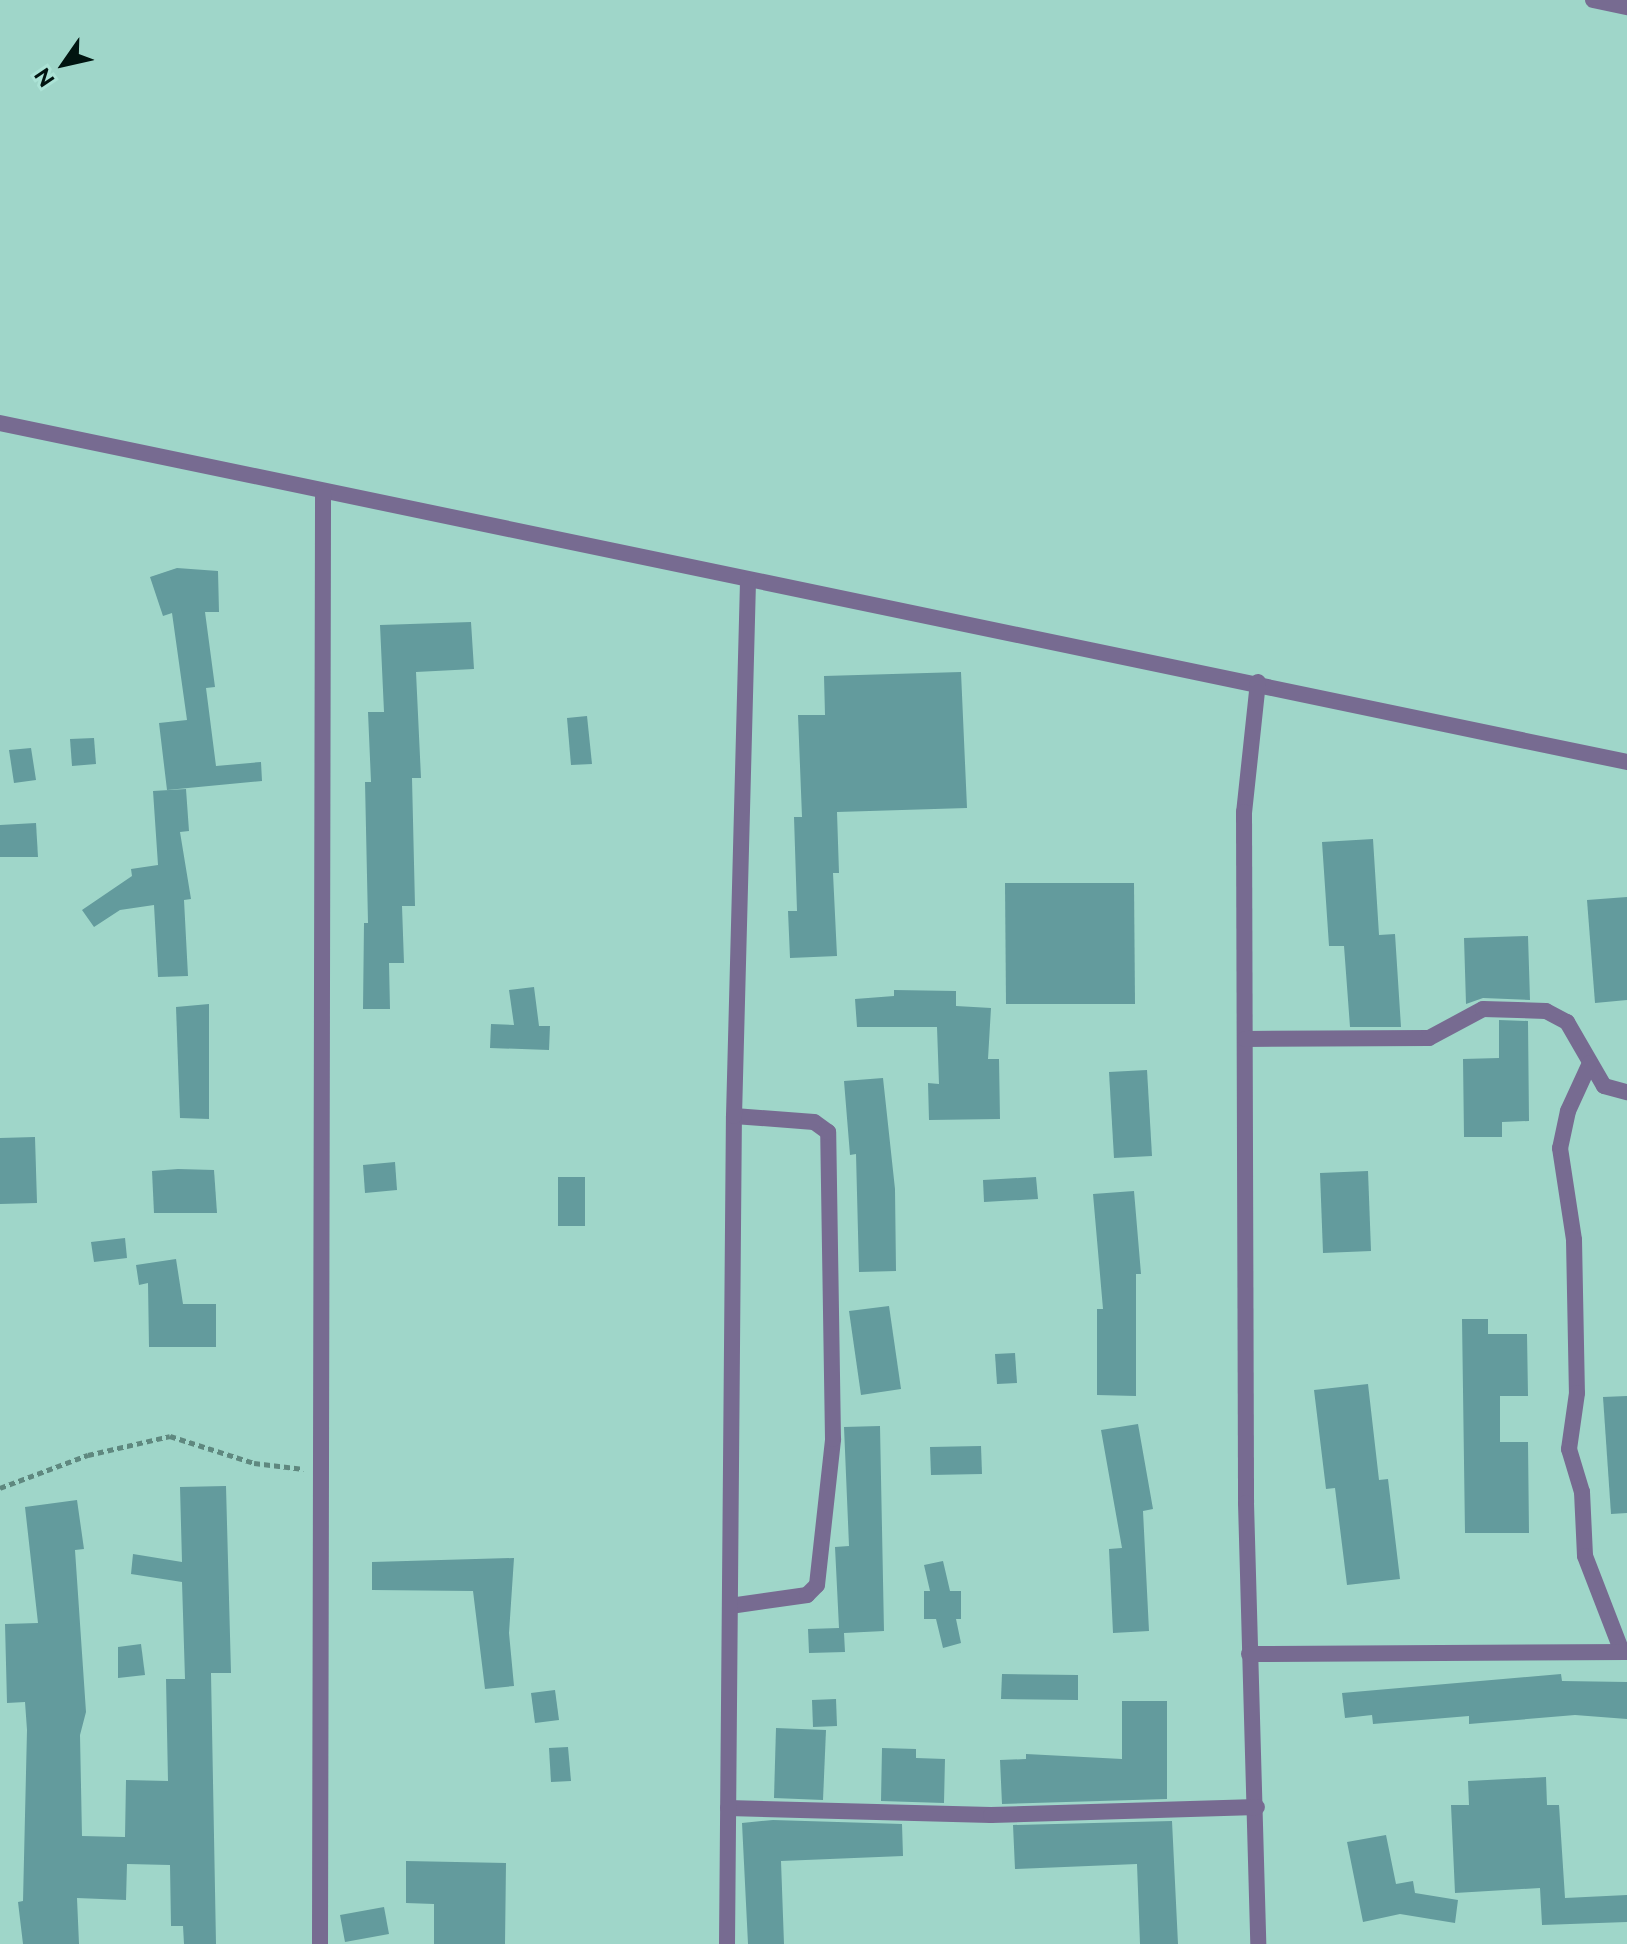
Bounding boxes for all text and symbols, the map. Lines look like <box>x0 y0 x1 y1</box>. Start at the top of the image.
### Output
north arrow <box>24 24 104 104</box>
text: N <box>29 63 60 92</box>

